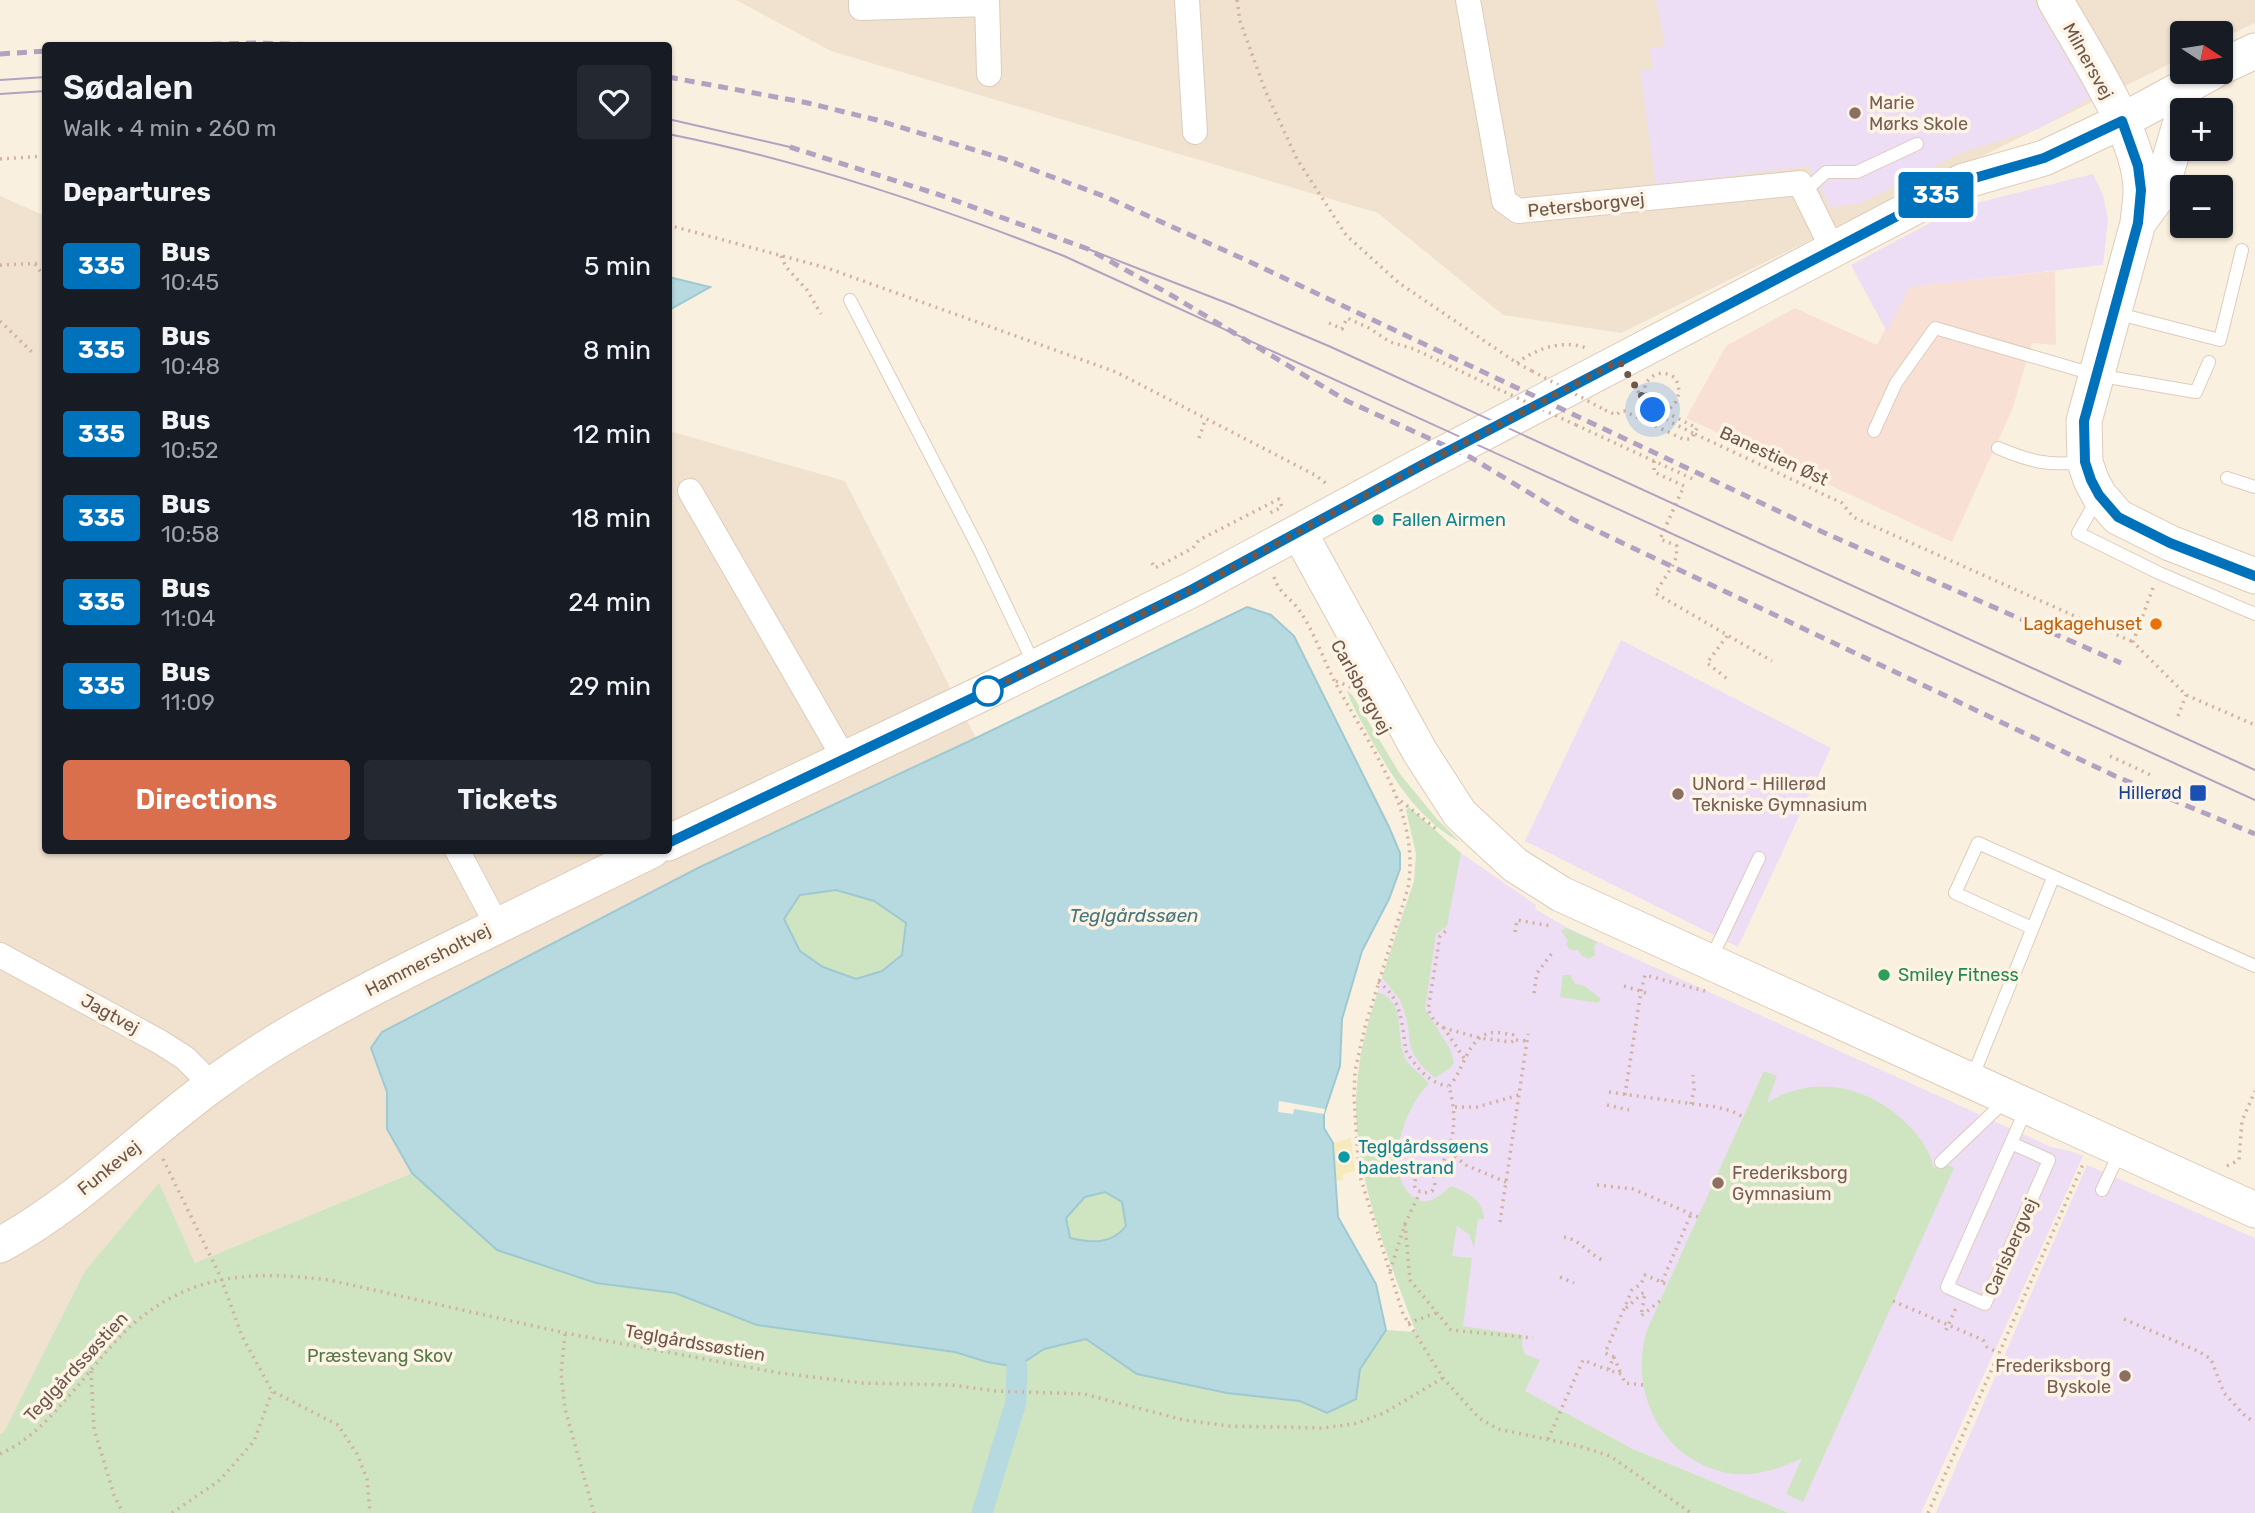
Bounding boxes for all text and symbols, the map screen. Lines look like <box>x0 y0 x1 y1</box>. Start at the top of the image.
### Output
street label: Milnersvej <box>2058 19 2118 103</box>
north arrow <box>2170 21 2233 84</box>
map controls <box>2170 21 2233 238</box>
button: heart <box>577 65 651 139</box>
text: Sødalen <box>63 68 193 107</box>
place label: Marie Mørks Skole <box>1869 92 1968 135</box>
button: + <box>2170 98 2233 161</box>
marker: Marie Mørks Skole <box>1847 105 1863 121</box>
text: Walk · 4 min · 260 m <box>63 114 277 142</box>
line badge: 335 <box>1896 172 1976 218</box>
button: − <box>2170 175 2233 238</box>
text: Departures <box>63 177 211 208</box>
text: 335 <box>1912 181 1960 209</box>
street label: Petersborgvej <box>1527 188 1645 222</box>
text: Bus <box>161 237 210 268</box>
text: 5 min <box>584 251 651 282</box>
text: 335 <box>78 252 125 280</box>
text: 10:45 <box>161 268 219 296</box>
text: Bus <box>161 321 210 352</box>
text: 8 min <box>583 335 651 366</box>
text: 335 <box>78 336 125 364</box>
text: 10:48 <box>161 352 220 380</box>
your location <box>1635 392 1670 427</box>
text: Bus <box>161 405 210 436</box>
text: 12 min <box>573 419 651 450</box>
text: 335 <box>78 420 125 448</box>
street label: Banestien Øst <box>1716 421 1832 491</box>
text: 10:52 <box>161 436 219 464</box>
text: Bus <box>161 489 210 520</box>
text: 18 min <box>572 503 651 534</box>
text: 335 <box>78 504 125 532</box>
place label: Fallen Airmen <box>1392 509 1506 531</box>
marker: Fallen Airmen <box>1370 512 1386 528</box>
text: 10:58 <box>161 520 220 548</box>
text: Bus <box>161 573 210 604</box>
text: 24 min <box>568 587 651 618</box>
text: 335 <box>78 588 125 616</box>
text: 11:04 <box>161 604 215 632</box>
place label: Lagkagehuset <box>2023 613 2142 635</box>
marker: Lagkagehuset <box>2148 616 2164 632</box>
street label: Carlsbergvej <box>1326 636 1396 738</box>
text: Bus <box>161 657 210 688</box>
text: 29 min <box>569 671 651 702</box>
text: 335 <box>78 672 125 700</box>
unlabelled marker <box>973 676 1003 706</box>
text: 11:09 <box>161 688 215 716</box>
button: Directions <box>63 760 350 840</box>
button: Tickets <box>364 760 651 840</box>
place label: UNord - Hillerød Tekniske Gymnasium <box>1692 773 1867 816</box>
place label: Hillerød <box>2118 782 2182 804</box>
marker: Hillerød <box>2188 783 2208 803</box>
marker: UNord - Hillerød Tekniske Gymnasium <box>1670 786 1686 802</box>
water label: Teglgårdssøen <box>1069 904 1199 927</box>
street label: Hammersholtvej <box>362 919 494 1001</box>
place label: Smiley Fitness <box>1898 964 2019 986</box>
marker: Smiley Fitness <box>1876 967 1892 983</box>
street label: Jagtvej <box>77 989 143 1039</box>
street label: Funkevej <box>73 1136 145 1200</box>
place label: Teglgårdssøens badestrand <box>1358 1136 1489 1179</box>
marker: Teglgårdssøens badestrand <box>1336 1149 1352 1165</box>
place label: Frederiksborg Gymnasium <box>1732 1162 1848 1205</box>
marker: Frederiksborg Gymnasium <box>1710 1175 1726 1191</box>
street label: Carlsbergvej <box>1980 1195 2042 1299</box>
street label: Teglgårdssøstien <box>19 1308 133 1426</box>
street label: Teglgårdssøstien <box>623 1320 767 1366</box>
park label: Præstevang Skov <box>307 1345 453 1367</box>
place label: Frederiksborg Byskole <box>1995 1355 2111 1398</box>
marker: Frederiksborg Byskole <box>2117 1368 2133 1384</box>

